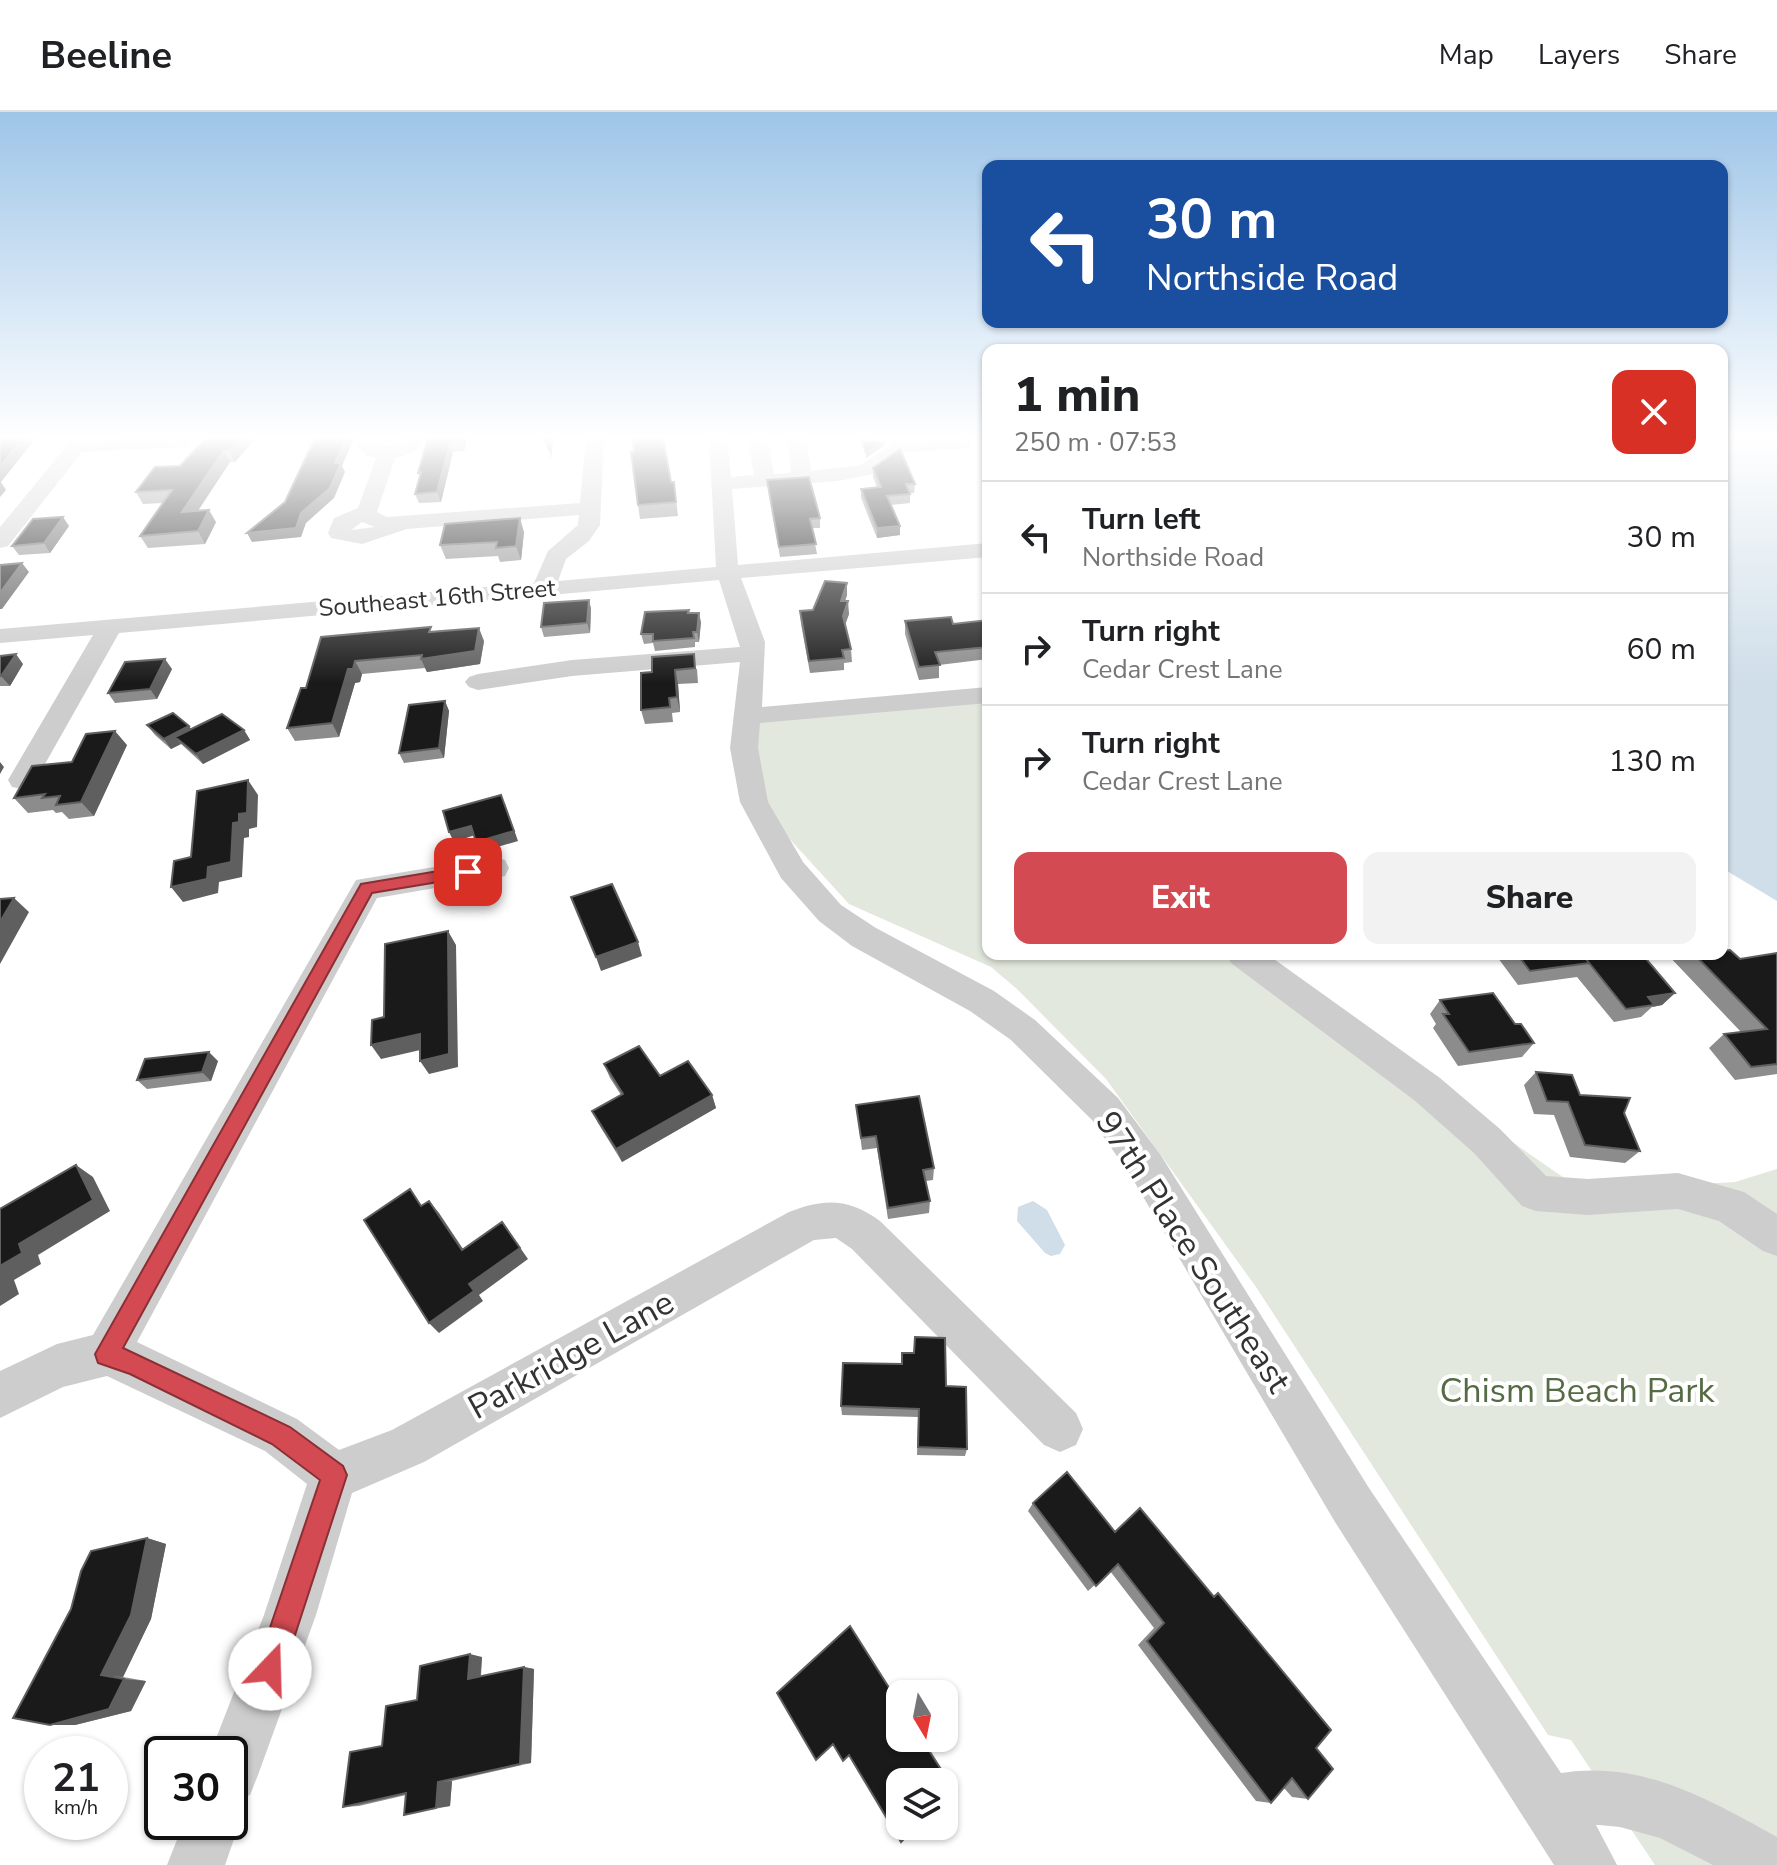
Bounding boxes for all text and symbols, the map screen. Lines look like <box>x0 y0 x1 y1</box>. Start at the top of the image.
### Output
text: Beeline <box>40 30 172 81</box>
text: Map <box>1439 36 1494 74</box>
text: Layers <box>1538 36 1620 74</box>
text: Share <box>1664 36 1737 74</box>
text: 30 m <box>1146 181 1277 258</box>
icon: left <box>1014 192 1118 296</box>
text: Northside Road <box>1146 254 1398 303</box>
text: 1 min <box>1014 362 1140 428</box>
button: close <box>1612 370 1696 454</box>
text: 250 m · 07:53 <box>1014 425 1177 460</box>
text: Turn left <box>1082 499 1200 540</box>
icon: left <box>1014 515 1058 559</box>
text: 30 m <box>1627 517 1696 558</box>
text: Northside Road <box>1082 540 1264 575</box>
street label: Southeast 16th Street <box>317 572 557 624</box>
text: Turn right <box>1082 611 1220 652</box>
icon: right <box>1014 627 1058 671</box>
text: 60 m <box>1627 629 1696 670</box>
text: Cedar Crest Lane <box>1082 652 1282 687</box>
text: Turn right <box>1082 723 1220 764</box>
icon: right <box>1014 739 1058 783</box>
text: 130 m <box>1609 741 1696 782</box>
text: Cedar Crest Lane <box>1082 764 1282 799</box>
pin <box>434 838 502 906</box>
icon: arrive <box>446 850 490 894</box>
button: Exit <box>1014 852 1347 944</box>
button: Share <box>1363 852 1696 944</box>
street label: 97th Place Southeast <box>1085 1102 1302 1403</box>
street label: Parkridge Lane <box>460 1280 682 1430</box>
park label: Chism Beach Park <box>1439 1368 1716 1414</box>
position arrow <box>228 1627 312 1711</box>
north arrow <box>886 1680 958 1752</box>
map controls <box>886 1680 958 1840</box>
speed limit sign: 30 <box>144 1736 248 1840</box>
text: 21 <box>52 1751 100 1805</box>
button: layers <box>886 1768 958 1840</box>
text: km/h <box>54 1794 98 1821</box>

